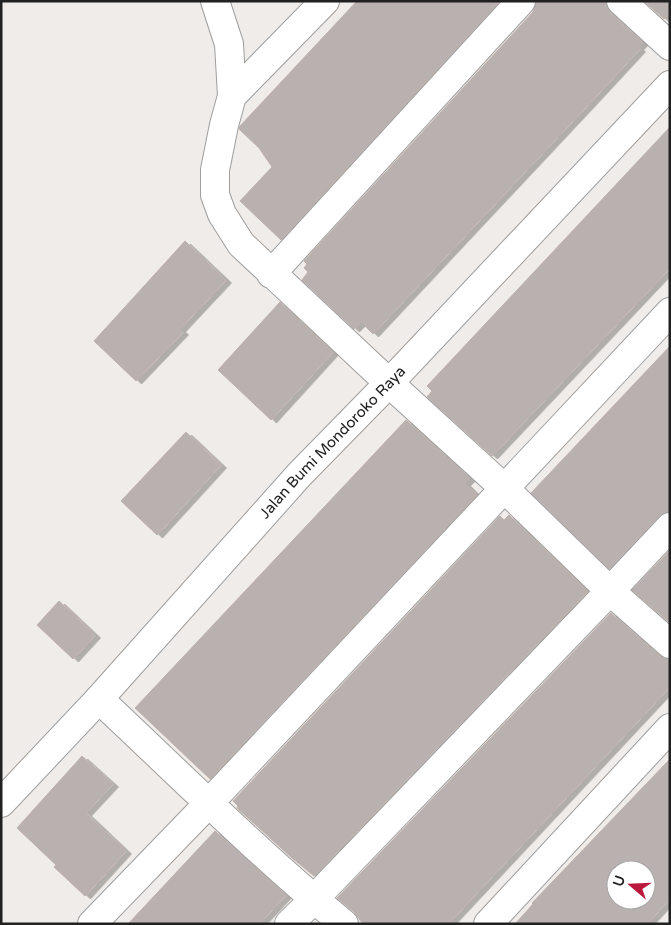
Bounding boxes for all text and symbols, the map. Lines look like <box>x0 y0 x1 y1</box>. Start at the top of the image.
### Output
street label: Jalan Bumi Mondoroko Raya <box>256 362 409 522</box>
north arrow <box>606 860 656 910</box>
text: U <box>609 873 629 889</box>

